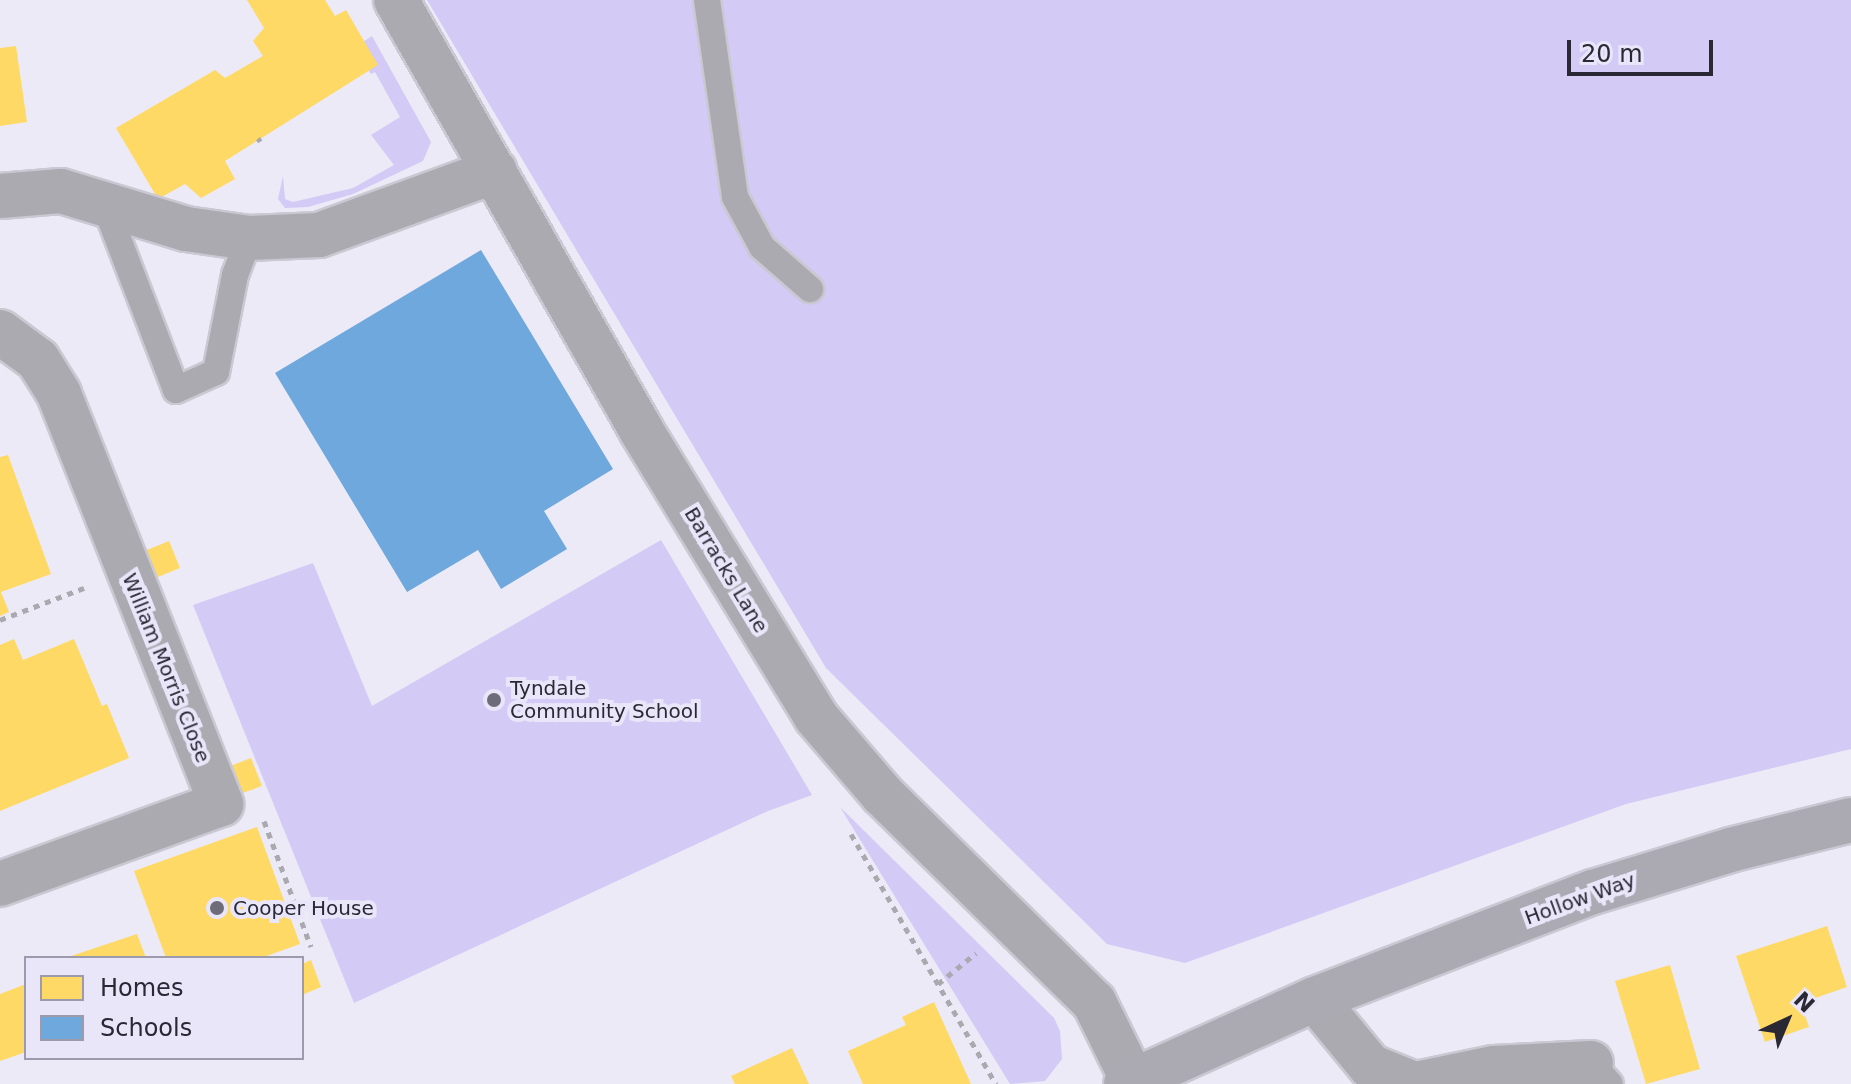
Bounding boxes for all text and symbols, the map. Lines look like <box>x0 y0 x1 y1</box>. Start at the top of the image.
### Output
scale bar <box>1571 24 1717 74</box>
text: 20 m <box>1581 40 1643 68</box>
street label: Barracks Lane <box>679 503 773 637</box>
street label: William Morris Close <box>117 570 215 766</box>
place label: Tyndale Community School <box>510 676 699 723</box>
marker: Tyndale Community School <box>485 691 503 709</box>
street label: Hollow Way <box>1521 868 1639 930</box>
place label: Cooper House <box>233 896 374 920</box>
marker: Cooper House <box>208 899 226 917</box>
legend <box>24 956 304 1060</box>
text: Homes <box>100 974 183 1002</box>
north arrow <box>1747 980 1827 1060</box>
text: N <box>1789 987 1819 1018</box>
text: Schools <box>100 1014 192 1042</box>

